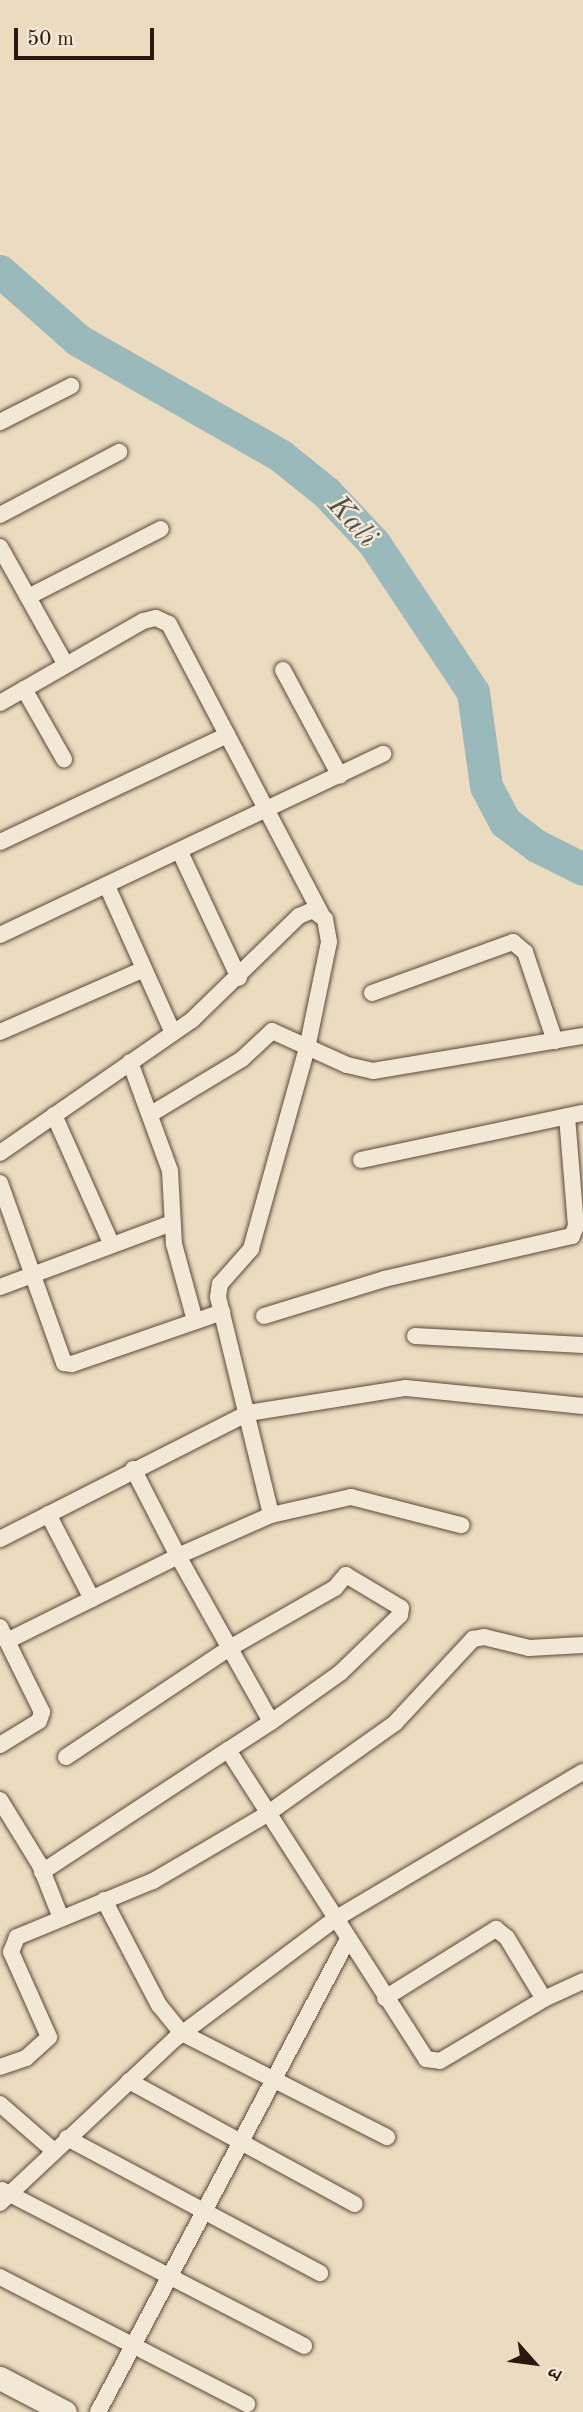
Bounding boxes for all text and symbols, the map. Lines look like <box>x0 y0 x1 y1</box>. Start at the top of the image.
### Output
scale bar <box>18 14 158 58</box>
text: 50 m <box>27 29 74 50</box>
water label: Kali <box>319 489 385 555</box>
north arrow <box>499 2328 569 2398</box>
text: उ <box>542 2364 564 2382</box>

